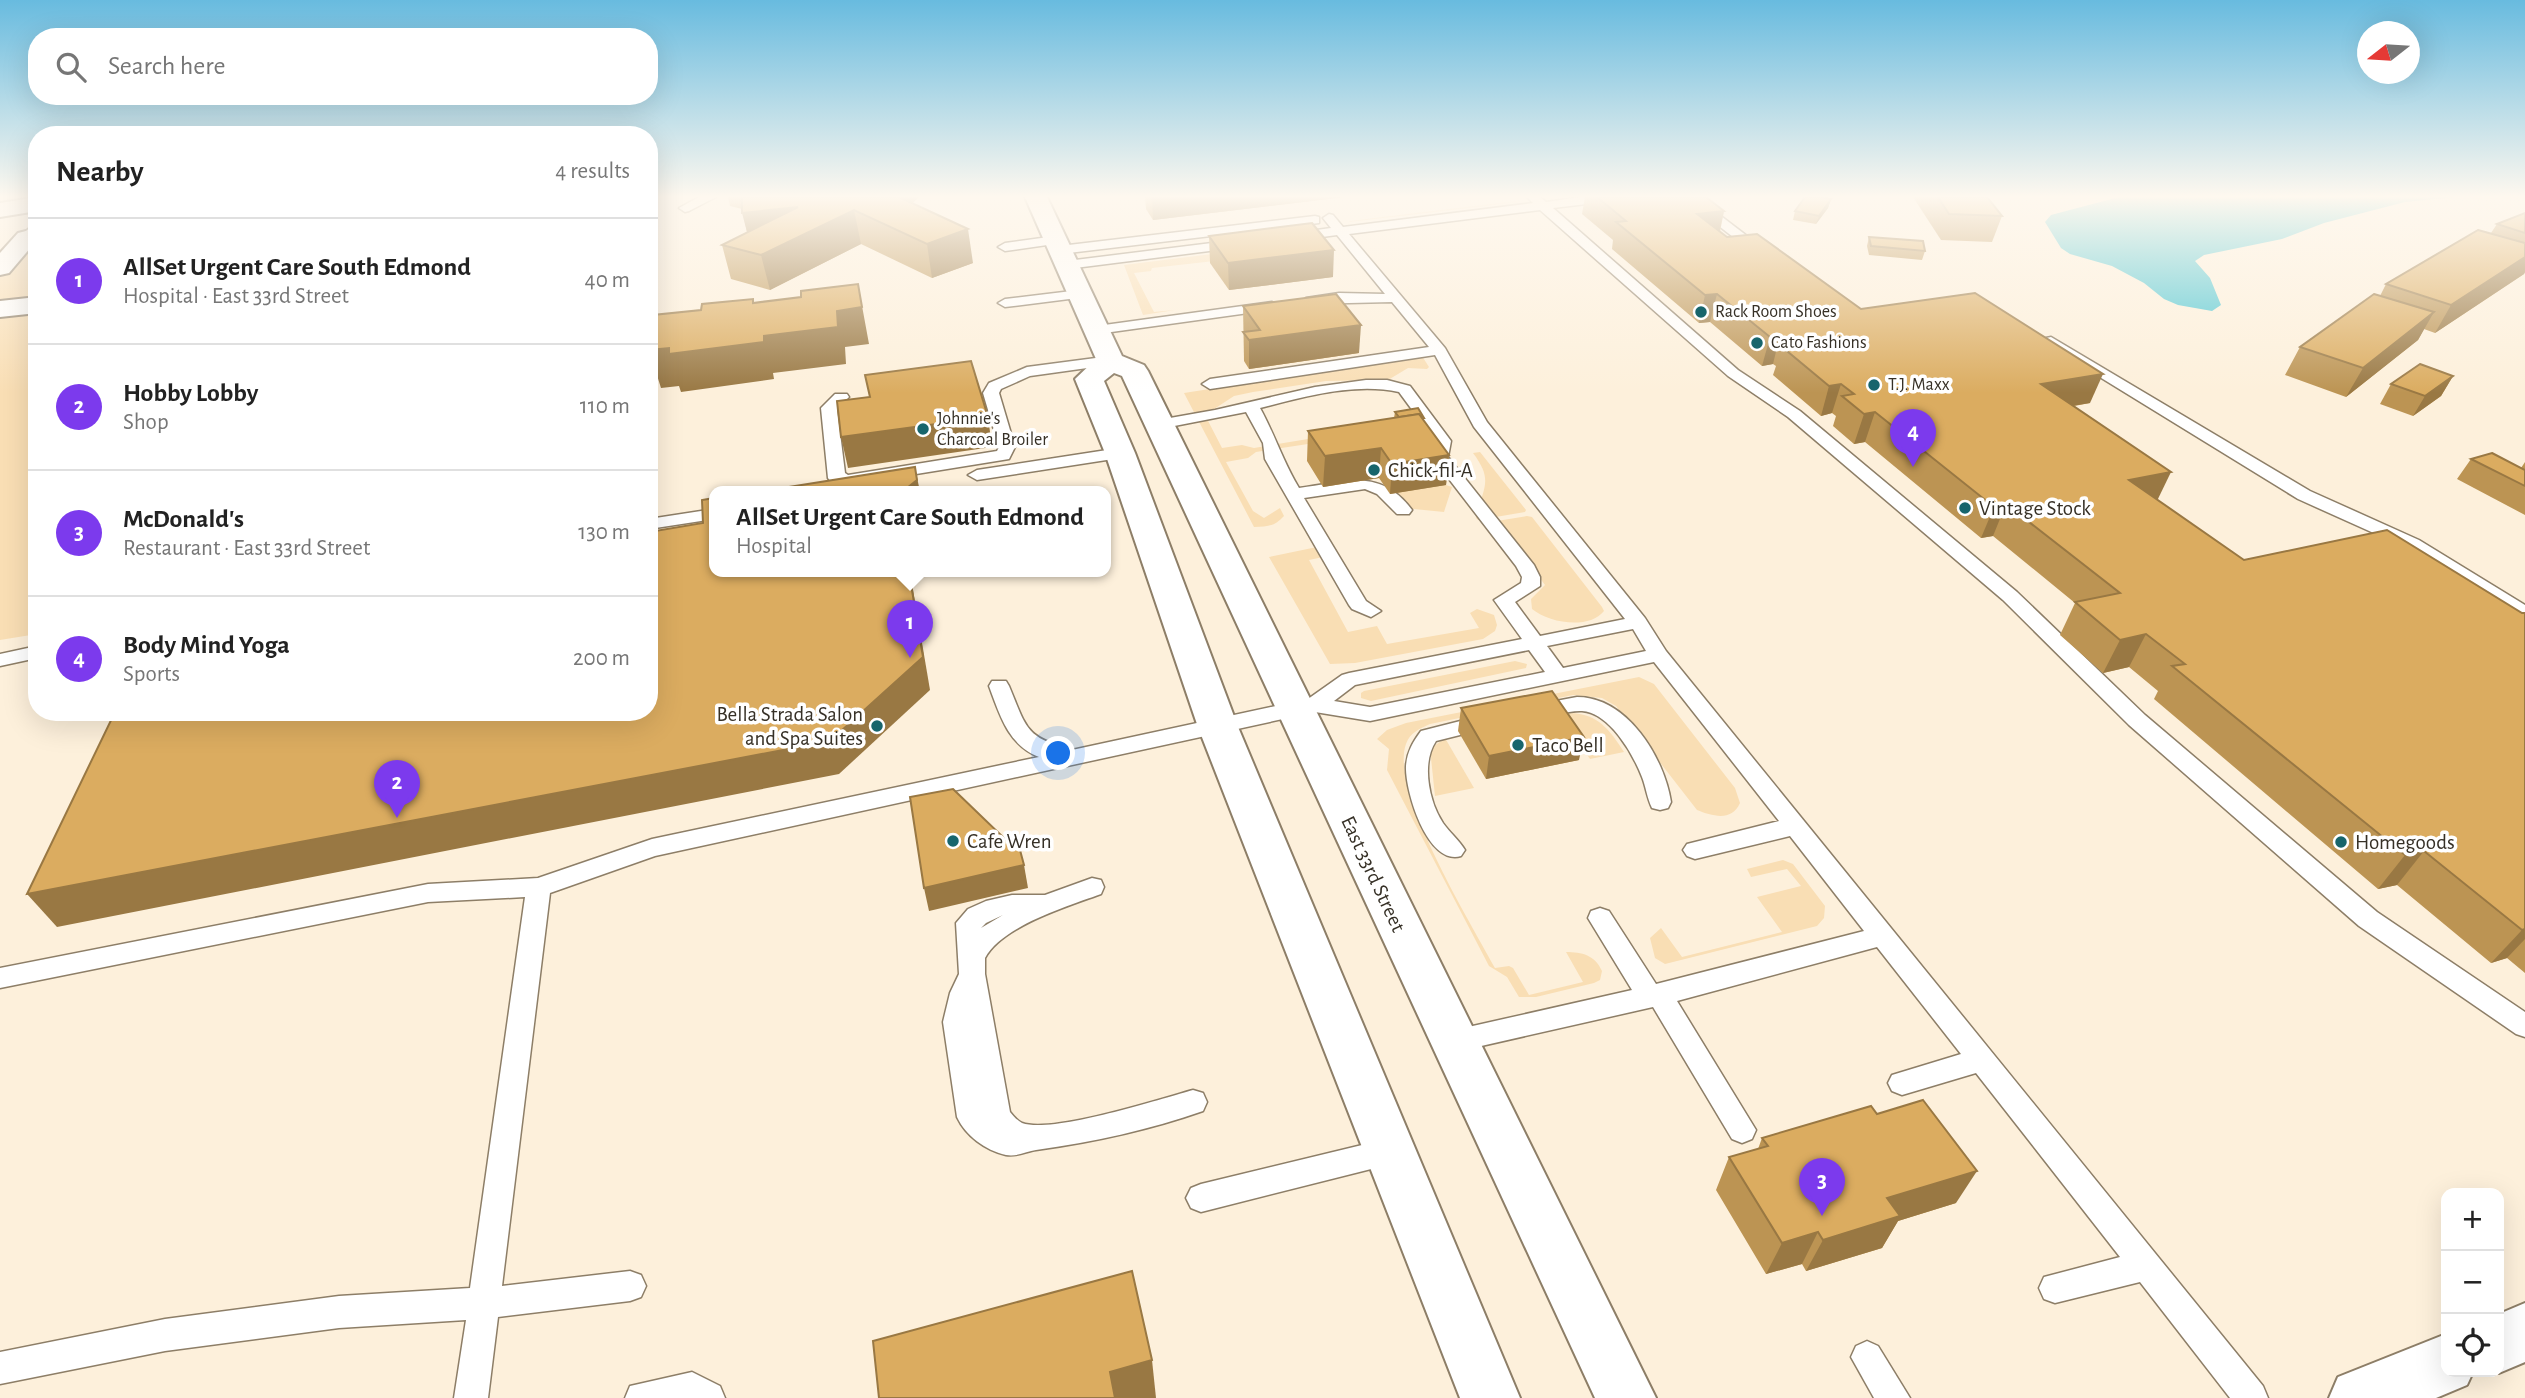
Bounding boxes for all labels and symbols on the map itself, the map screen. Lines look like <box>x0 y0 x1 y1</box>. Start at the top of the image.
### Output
north arrow <box>2357 21 2420 84</box>
place label: Rack Room Shoes <box>1715 303 1837 321</box>
marker: Rack Room Shoes <box>1693 304 1709 320</box>
place label: Cato Fashions <box>1771 334 1867 352</box>
marker: Cato Fashions <box>1749 335 1765 351</box>
place label: T.J. Maxx <box>1888 376 1950 394</box>
marker: T.J. Maxx <box>1866 377 1882 393</box>
pin: 4 <box>1890 409 1936 467</box>
place label: Johnnie's Charcoal Broiler <box>937 410 1048 449</box>
marker: Johnnie's Charcoal Broiler <box>915 421 931 437</box>
place label: Chick-fil-A <box>1388 460 1473 481</box>
marker: Chick-fil-A <box>1366 462 1382 478</box>
place label: Vintage Stock <box>1979 498 2091 519</box>
marker: Vintage Stock <box>1957 500 1973 516</box>
pin: 1 <box>887 600 933 658</box>
place label: Bella Strada Salon and Spa Suites <box>716 704 863 749</box>
marker: Bella Strada Salon and Spa Suites <box>869 718 885 734</box>
place label: Taco Bell <box>1532 735 1604 756</box>
your location <box>1041 736 1075 770</box>
marker: Taco Bell <box>1510 737 1526 753</box>
pin: 2 <box>374 760 420 818</box>
street label: East 33rd Street <box>1337 813 1409 935</box>
place label: Cafe Wren <box>967 831 1052 852</box>
place label: Homegoods <box>2355 832 2455 853</box>
marker: Cafe Wren <box>945 833 961 849</box>
marker: Homegoods <box>2333 834 2349 850</box>
pin: 3 <box>1799 1158 1845 1216</box>

